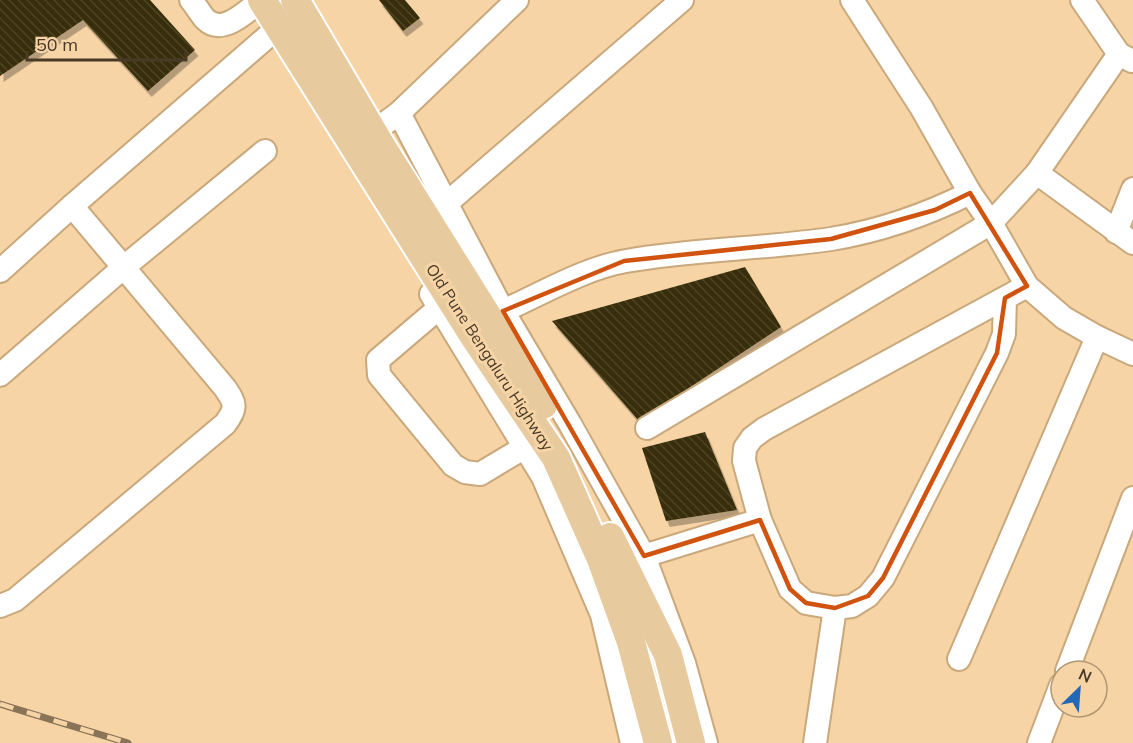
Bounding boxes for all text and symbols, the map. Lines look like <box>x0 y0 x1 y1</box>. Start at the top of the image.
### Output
scale bar <box>27 24 186 62</box>
text: 50 m <box>36 33 78 56</box>
street label: Old Pune Bengaluru Highway <box>422 260 558 455</box>
north arrow <box>1049 659 1109 719</box>
text: N <box>1076 664 1095 687</box>

